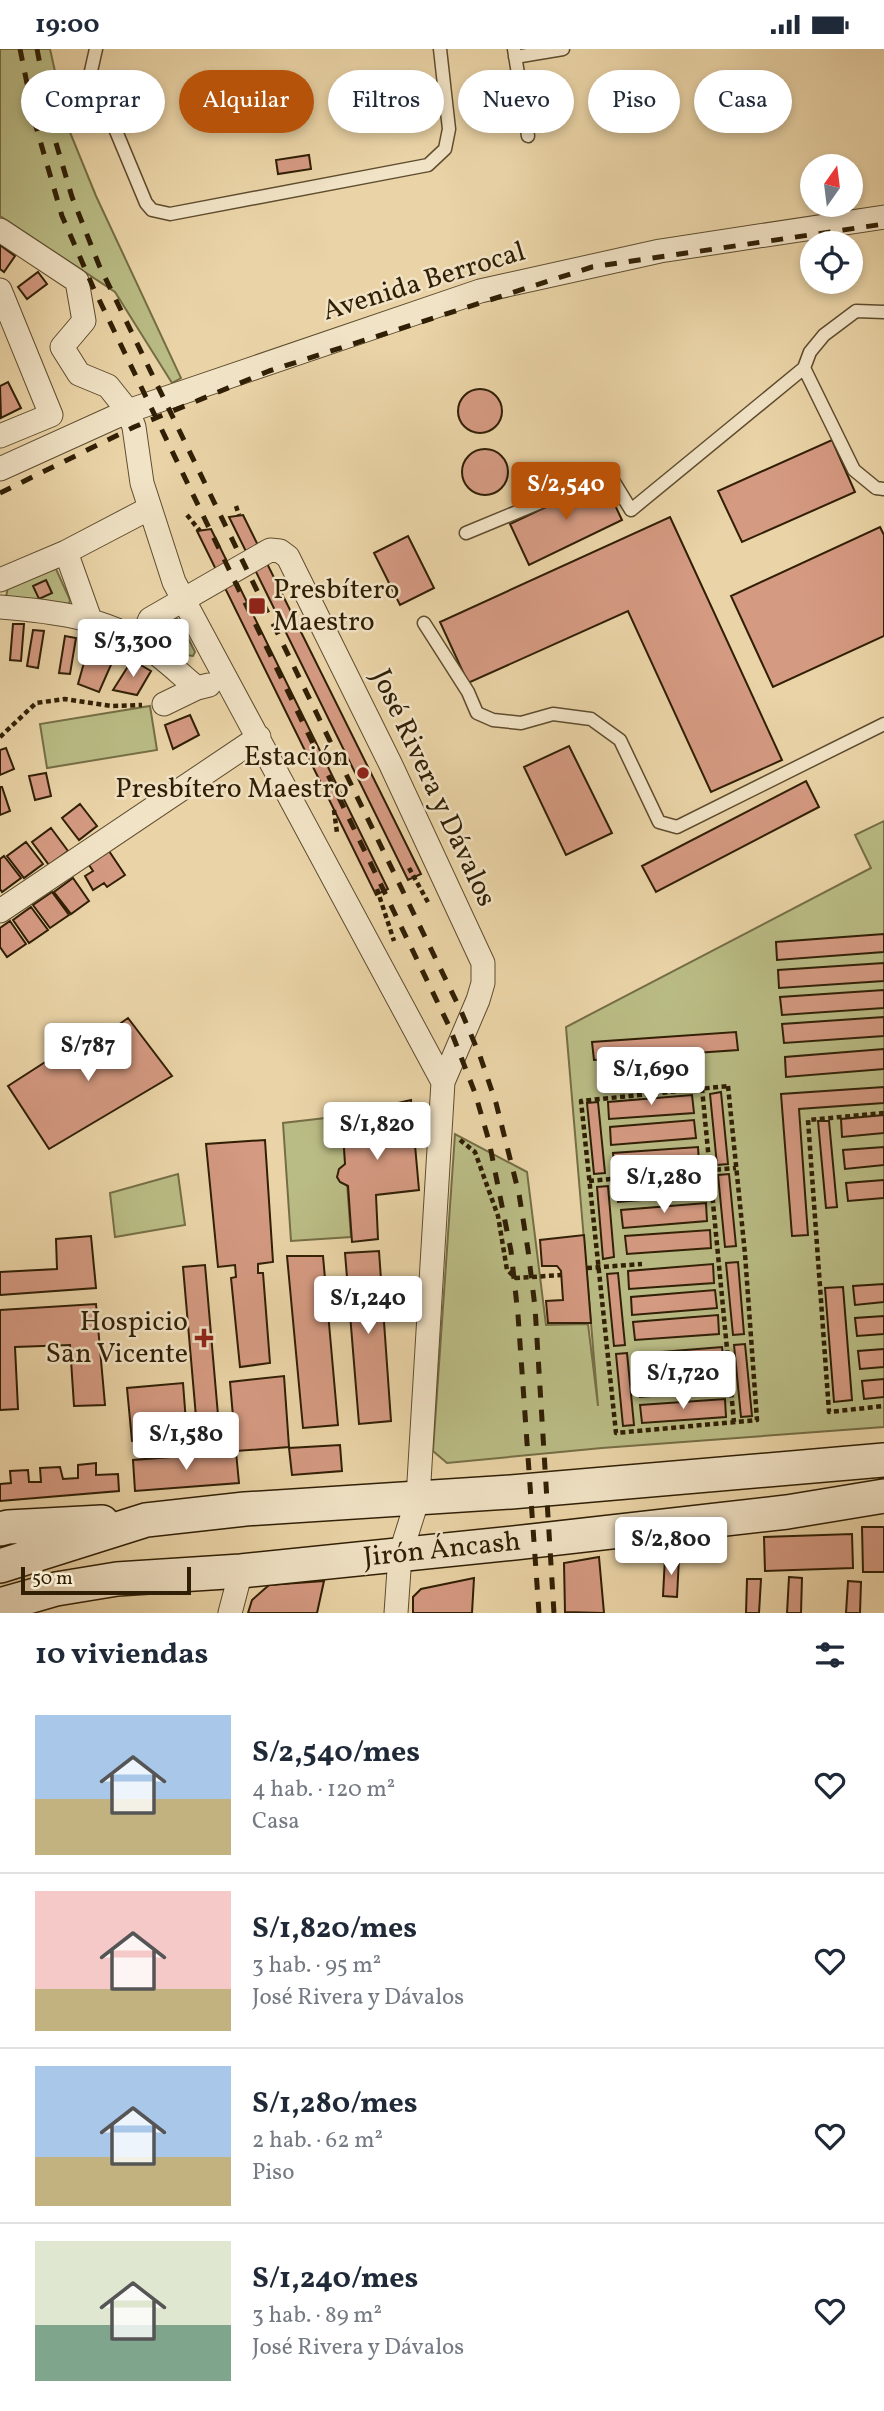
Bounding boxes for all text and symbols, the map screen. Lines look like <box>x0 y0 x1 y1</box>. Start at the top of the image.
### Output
text: 19:00 <box>35 7 99 43</box>
chip: Comprar <box>21 70 165 133</box>
chip: Alquilar <box>179 70 314 133</box>
chip: Filtros <box>328 70 444 133</box>
chip: Nuevo <box>458 70 574 133</box>
chip: Piso <box>588 70 680 133</box>
chip: Casa <box>694 70 792 133</box>
north arrow <box>800 154 863 217</box>
map controls <box>800 154 863 294</box>
button: locate <box>800 231 863 294</box>
street label: Avenida Berrocal <box>318 233 530 331</box>
pin: S/2,540 <box>501 463 631 522</box>
text: S/2,540 <box>527 469 605 501</box>
place label: Presbítero Maestro <box>273 571 399 642</box>
marker: Presbítero Maestro <box>247 596 267 616</box>
pin: S/3,300 <box>68 619 198 679</box>
text: S/3,300 <box>94 626 172 658</box>
street label: José Rivera y Dávalos <box>361 663 505 913</box>
place label: Estación Presbítero Maestro <box>115 738 349 809</box>
marker: Estación Presbítero Maestro <box>355 765 371 781</box>
pin: S/787 <box>39 1023 137 1083</box>
text: S/787 <box>60 1030 116 1062</box>
pin: S/1,690 <box>586 1047 716 1107</box>
text: S/1,690 <box>613 1054 689 1086</box>
pin: S/1,820 <box>312 1103 442 1162</box>
text: S/1,820 <box>340 1109 414 1141</box>
pin: S/1,280 <box>599 1155 729 1215</box>
text: S/1,280 <box>626 1162 702 1194</box>
pin: S/1,240 <box>303 1277 433 1336</box>
text: S/1,240 <box>330 1283 406 1315</box>
place label: Hospicio San Vicente <box>46 1303 188 1374</box>
marker: Hospicio San Vicente <box>194 1328 214 1348</box>
pin: S/1,720 <box>618 1351 748 1411</box>
text: S/1,720 <box>647 1358 719 1390</box>
pin: S/1,580 <box>121 1413 251 1472</box>
text: S/1,580 <box>149 1419 223 1451</box>
pin: S/2,800 <box>606 1517 736 1577</box>
street label: Jirón Áncash <box>361 1522 523 1578</box>
text: S/2,800 <box>631 1524 711 1556</box>
scale bar <box>21 1564 191 1596</box>
text: 50 m <box>32 1566 73 1592</box>
text: 10 viviendas <box>35 1634 208 1676</box>
icon: filters <box>811 1636 849 1674</box>
text: S/2,540/mes <box>252 1732 420 1774</box>
icon: home <box>91 1743 175 1827</box>
icon: heart <box>811 1766 849 1804</box>
text: 4 hab. · 120 m² <box>252 1774 395 1806</box>
text: Casa <box>252 1806 300 1838</box>
text: S/1,820/mes <box>252 1908 417 1950</box>
icon: home <box>91 1919 175 2003</box>
icon: heart <box>811 1942 849 1980</box>
text: 3 hab. · 95 m² <box>252 1950 381 1982</box>
text: José Rivera y Dávalos <box>252 1982 464 2014</box>
text: S/1,280/mes <box>252 2083 418 2125</box>
icon: home <box>91 2094 175 2178</box>
icon: heart <box>811 2117 849 2155</box>
text: 2 hab. · 62 m² <box>252 2125 383 2157</box>
text: Piso <box>252 2157 294 2189</box>
text: S/1,240/mes <box>252 2258 418 2300</box>
icon: home <box>91 2269 175 2353</box>
icon: heart <box>811 2292 849 2330</box>
text: 3 hab. · 89 m² <box>252 2300 382 2332</box>
text: José Rivera y Dávalos <box>252 2332 464 2364</box>

